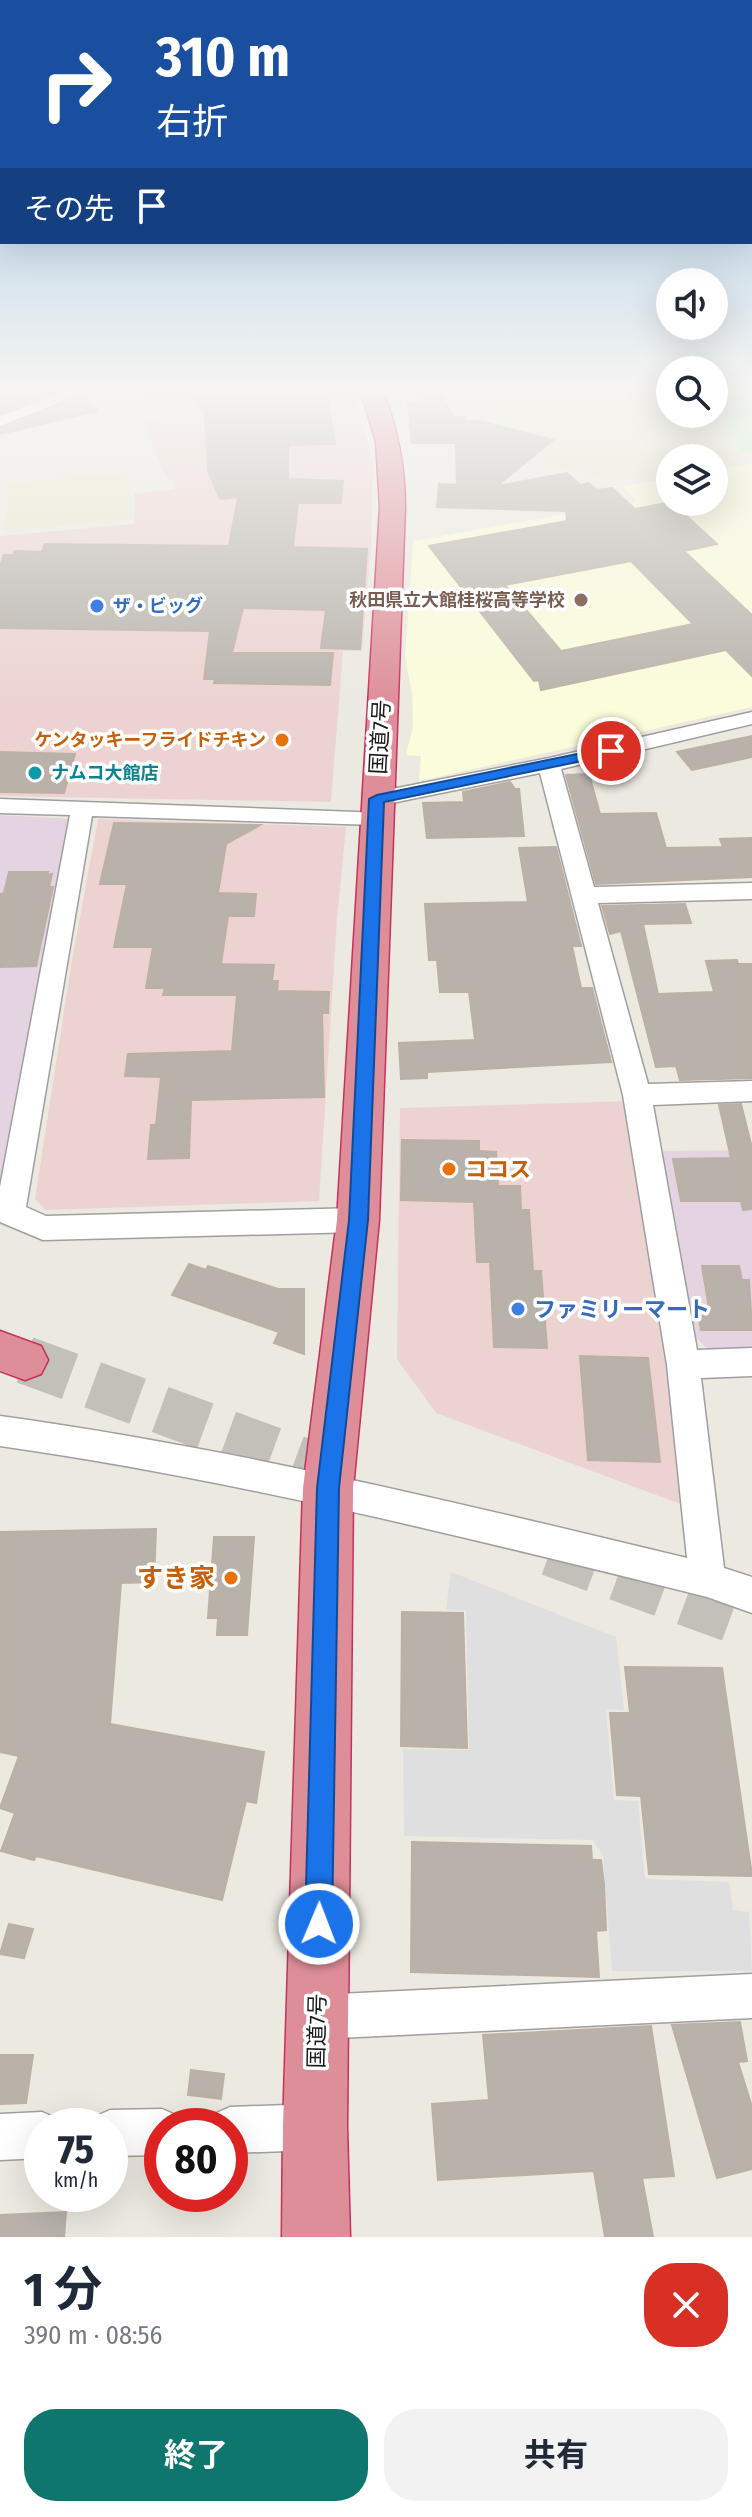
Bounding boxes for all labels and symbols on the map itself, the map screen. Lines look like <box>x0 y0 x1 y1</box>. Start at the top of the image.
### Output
place label: 秋田県立大館桂桜高等学校 <box>349 589 565 611</box>
marker: 秋田県立大館桂桜高等学校 <box>572 591 590 609</box>
place label: ザ・ビッグ <box>113 595 203 617</box>
marker: ザ・ビッグ <box>88 597 106 615</box>
street label: 国道7号 <box>365 699 395 775</box>
pin <box>577 717 645 785</box>
place label: ケンタッキーフライドチキン <box>34 729 266 751</box>
marker: ケンタッキーフライドチキン <box>273 731 291 749</box>
place label: ナムコ大館店 <box>51 762 158 784</box>
marker: ナムコ大館店 <box>26 764 44 782</box>
place label: ココス <box>465 1156 531 1183</box>
marker: ココス <box>440 1160 458 1178</box>
place label: ファミリーマート <box>534 1296 710 1323</box>
marker: ファミリーマート <box>509 1300 527 1318</box>
place label: すき家 <box>137 1563 215 1594</box>
marker: すき家 <box>222 1569 240 1587</box>
position arrow <box>277 1882 361 1966</box>
street label: 国道7号 <box>303 1993 331 2069</box>
speed limit sign: 80 <box>144 2108 248 2212</box>

